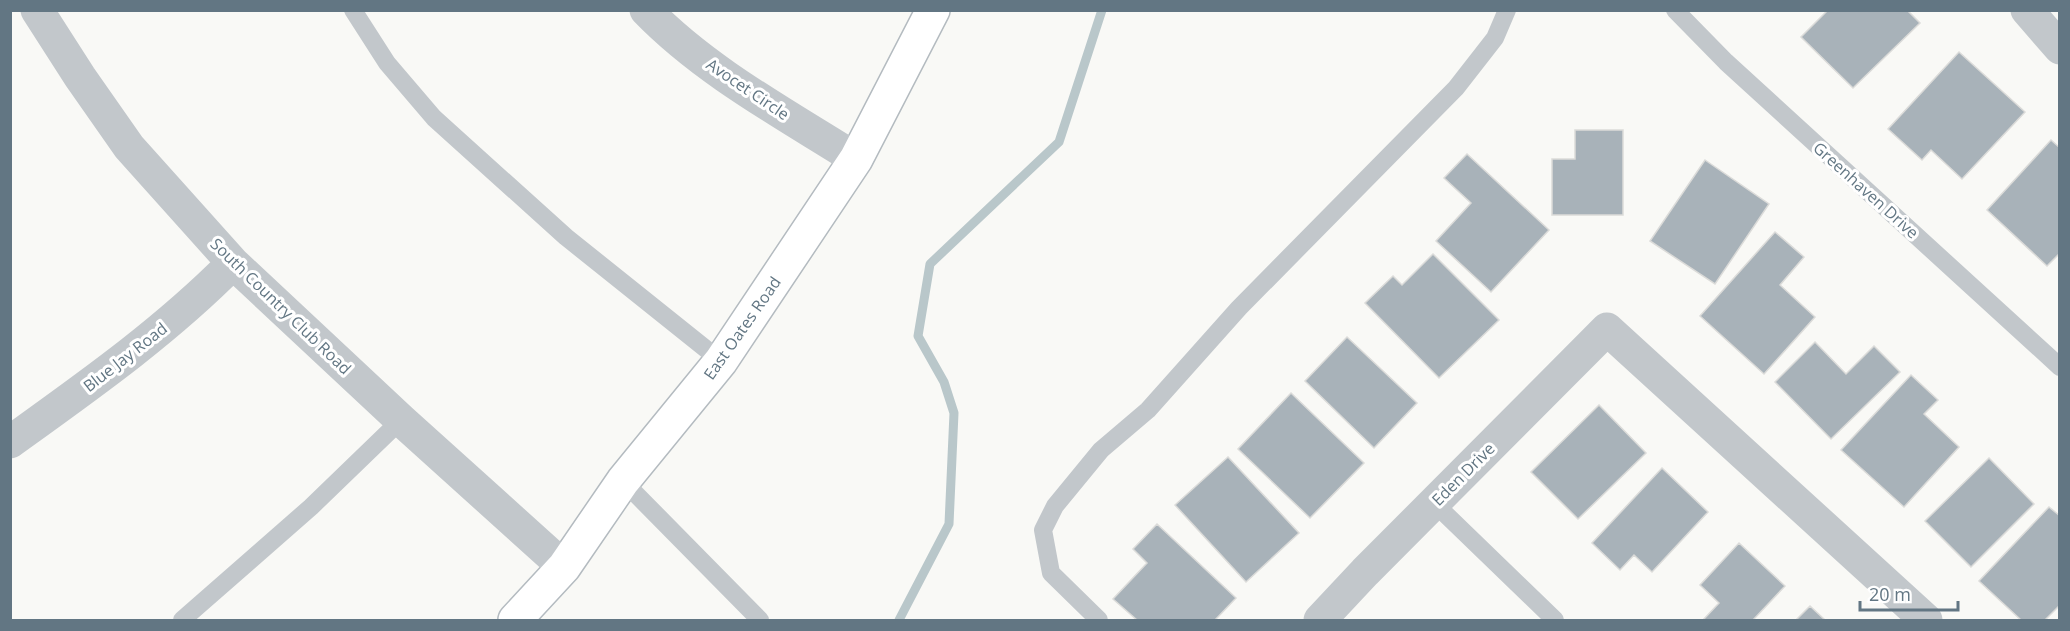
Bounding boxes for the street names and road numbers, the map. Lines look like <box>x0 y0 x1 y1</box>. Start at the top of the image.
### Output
street label: Avocet Circle <box>702 53 794 125</box>
street label: Greenhaven Drive <box>1809 137 1923 243</box>
street label: South Country Club Road <box>206 233 356 379</box>
street label: East Oates Road <box>698 272 786 384</box>
street label: Blue Jay Road <box>78 317 172 397</box>
street label: Eden Drive <box>1427 438 1499 510</box>

